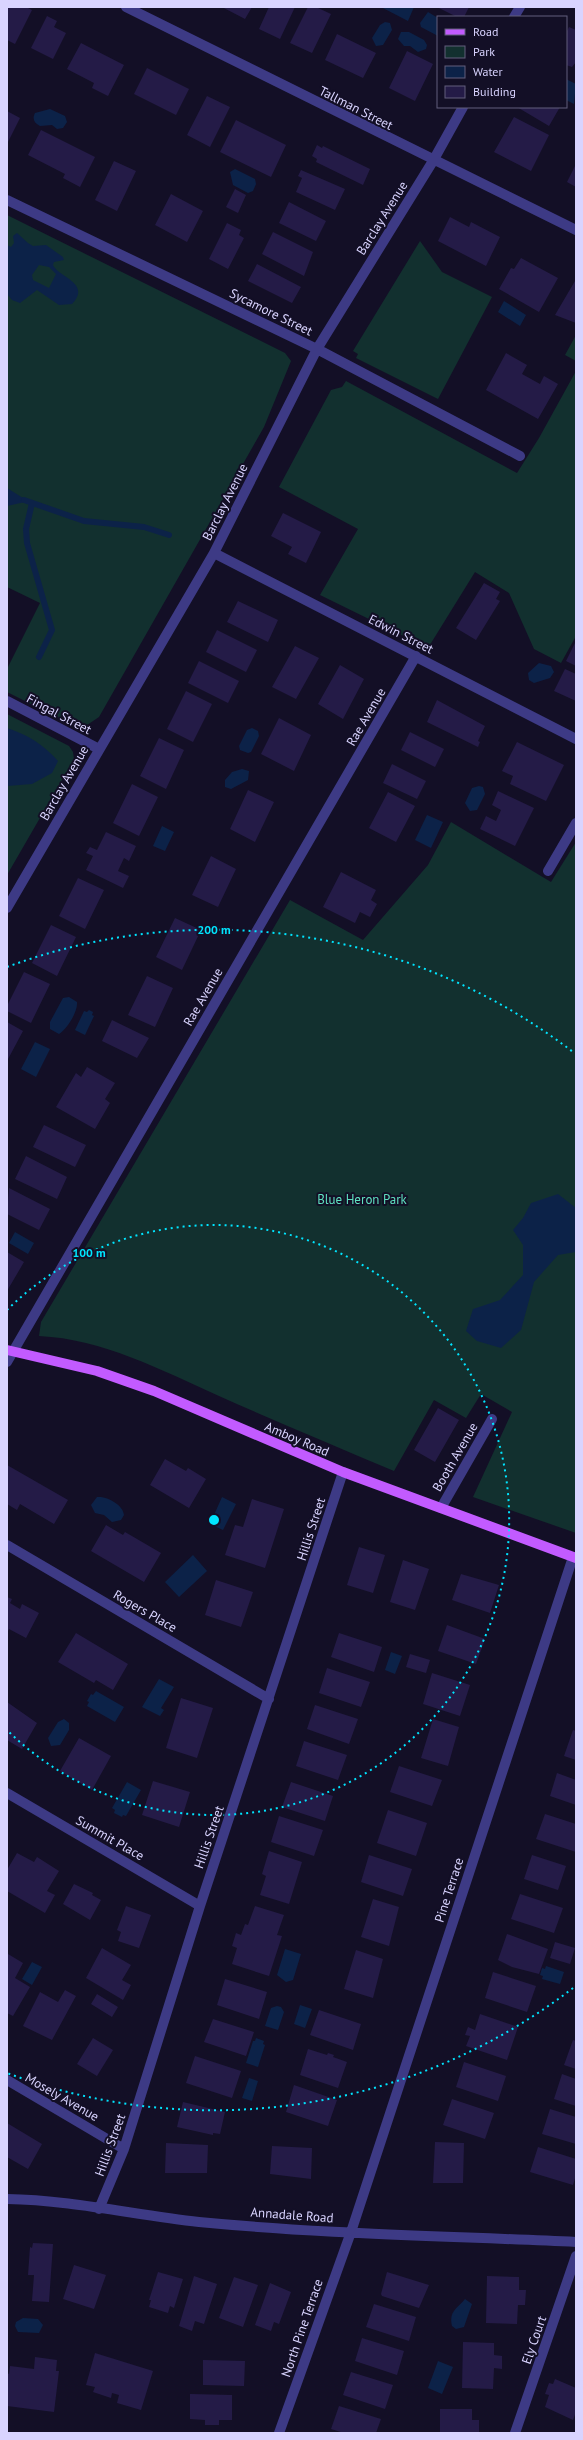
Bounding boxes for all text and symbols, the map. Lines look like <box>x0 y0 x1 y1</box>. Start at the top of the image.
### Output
legend <box>437 16 567 108</box>
text: Road <box>473 24 498 39</box>
text: Park <box>473 44 495 59</box>
text: Water <box>473 64 503 79</box>
street label: Tallman Street <box>316 82 396 134</box>
text: Building <box>473 84 516 99</box>
street label: Barclay Avenue <box>353 178 411 258</box>
street label: Sycamore Street <box>227 285 316 340</box>
street label: Barclay Avenue <box>198 461 252 543</box>
street label: Edwin Street <box>366 610 437 658</box>
street label: Rae Avenue <box>343 685 389 749</box>
street label: Fingal Street <box>24 690 95 738</box>
street label: Barclay Avenue <box>36 742 92 824</box>
text: 200 m <box>197 922 231 937</box>
street label: Rae Avenue <box>180 965 226 1029</box>
park label: Blue Heron Park <box>317 1191 408 1208</box>
text: 100 m <box>72 1245 106 1260</box>
street label: Amboy Road <box>262 1418 332 1460</box>
street label: Booth Avenue <box>428 1420 482 1494</box>
street label: Hillis Street <box>293 1495 329 1563</box>
centre of rings <box>207 1513 221 1527</box>
street label: Rogers Place <box>110 1586 180 1636</box>
street label: Hillis Street <box>190 1803 228 1871</box>
street label: Summit Place <box>73 1812 147 1864</box>
street label: Pine Terrace <box>431 1855 467 1925</box>
street label: Mosely Avenue <box>22 2069 102 2125</box>
street label: Hillis Street <box>91 2111 129 2179</box>
street label: Annadale Road <box>250 2204 334 2226</box>
street label: North Pine Terrace <box>277 2277 327 2379</box>
street label: Ely Court <box>518 2313 550 2366</box>

